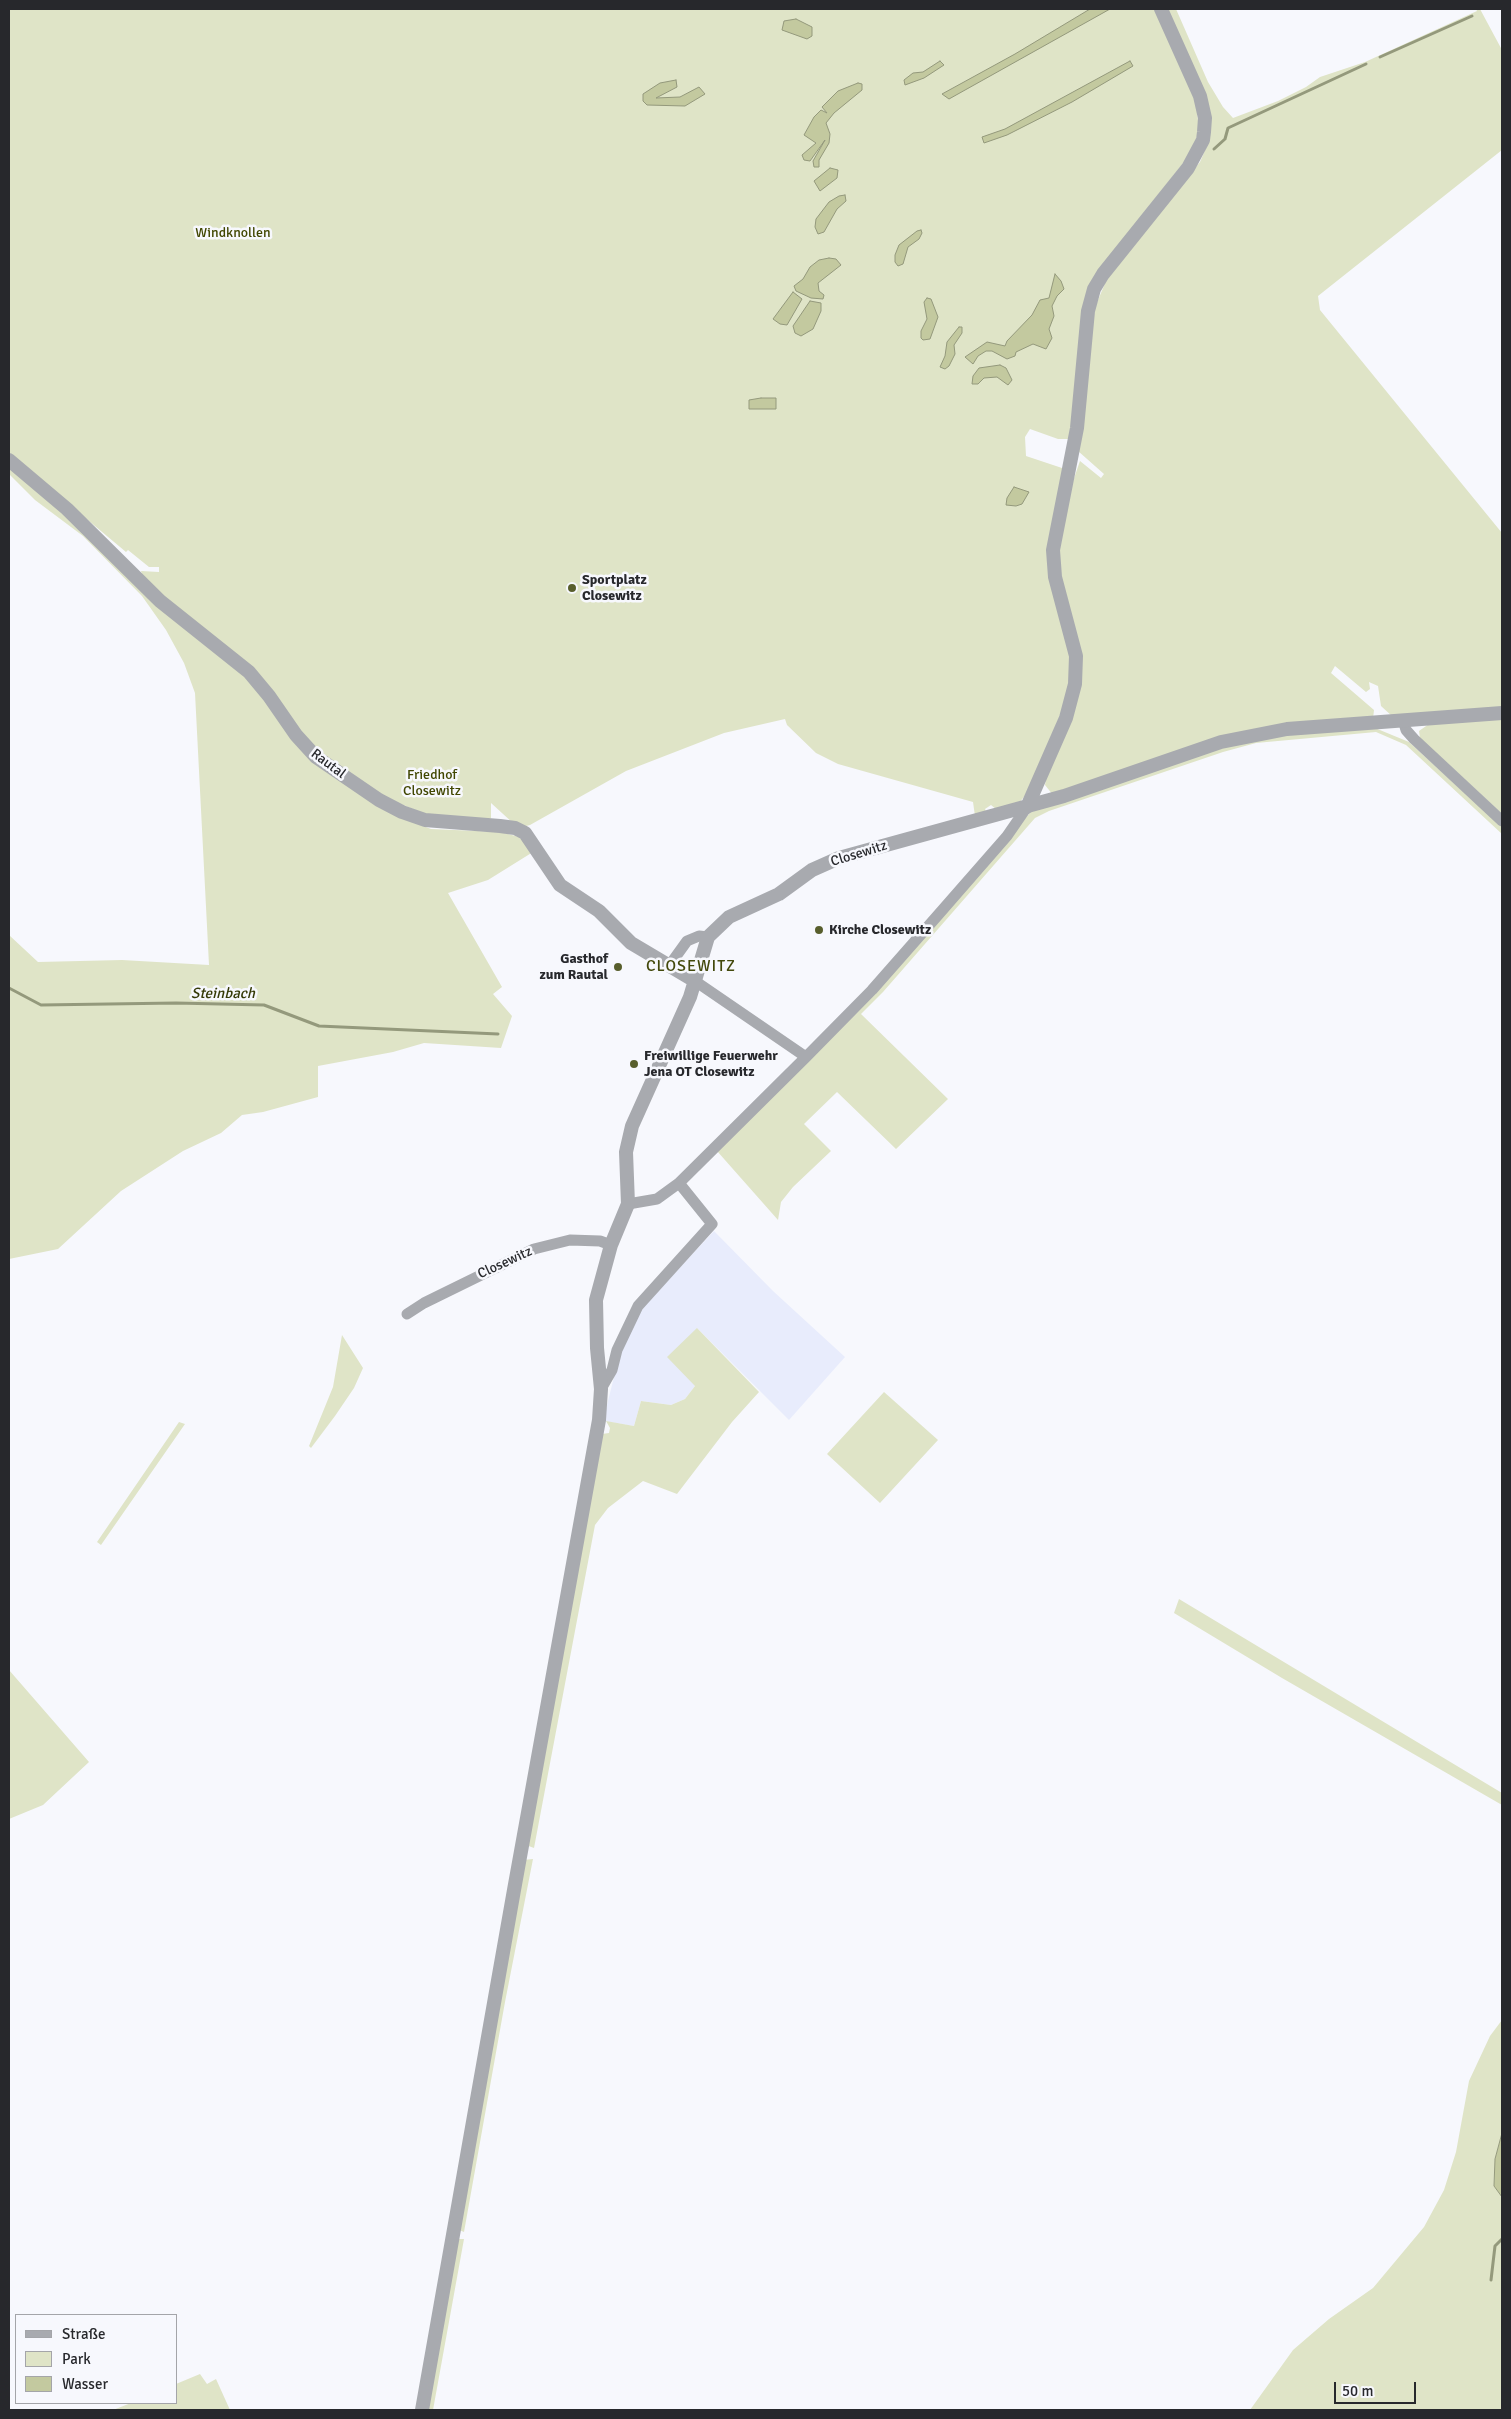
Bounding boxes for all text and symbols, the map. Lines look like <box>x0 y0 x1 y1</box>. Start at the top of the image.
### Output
park label: Windknollen <box>195 225 271 241</box>
place label: Sportplatz Closewitz <box>582 572 647 604</box>
marker: Sportplatz Closewitz <box>566 582 578 594</box>
street label: Rautal <box>307 746 349 782</box>
park label: Friedhof Closewitz <box>403 767 461 800</box>
street label: Closewitz <box>829 837 889 871</box>
place label: Kirche Closewitz <box>829 922 931 938</box>
marker: Kirche Closewitz <box>813 924 825 936</box>
place label: Gasthof zum Rautal <box>539 951 608 984</box>
district label: CLOSEWITZ <box>645 957 737 977</box>
marker: Gasthof zum Rautal <box>612 961 624 973</box>
water label: Steinbach <box>191 985 255 1003</box>
place label: Freiwillige Feuerwehr Jena OT Closewitz <box>644 1048 778 1080</box>
marker: Freiwillige Feuerwehr Jena OT Closewitz <box>628 1058 640 1070</box>
street label: Closewitz <box>475 1243 535 1283</box>
legend <box>15 2314 178 2404</box>
text: Straße <box>62 2325 106 2343</box>
text: Park <box>62 2350 91 2368</box>
scale bar <box>1336 2372 1418 2404</box>
text: Wasser <box>62 2375 108 2393</box>
text: 50 m <box>1342 2382 1373 2400</box>

